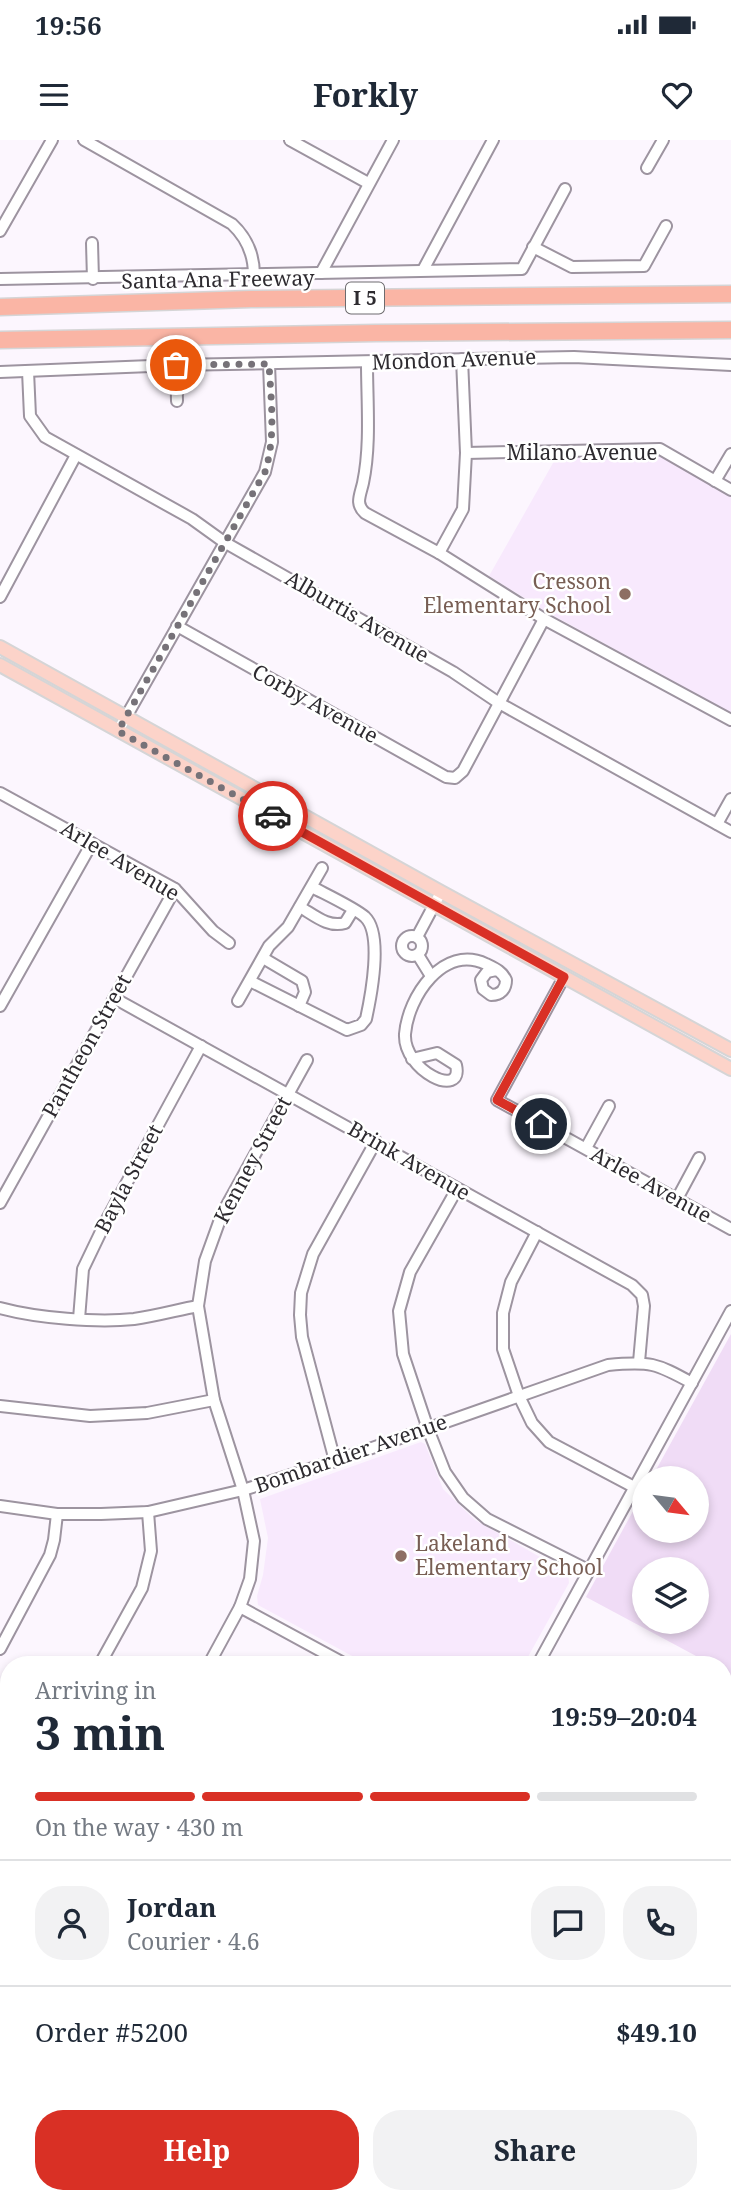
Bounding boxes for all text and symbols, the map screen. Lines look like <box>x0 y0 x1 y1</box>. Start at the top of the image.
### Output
text: 19:56 <box>35 7 102 43</box>
text: Forkly <box>313 73 418 116</box>
icon: menu <box>35 76 73 114</box>
icon: heart <box>658 76 696 114</box>
street label: Santa Ana Freeway <box>121 263 315 295</box>
road number: I 5 <box>346 282 384 314</box>
pin <box>146 335 206 395</box>
street label: Mondon Avenue <box>371 342 537 376</box>
icon: bag <box>157 346 195 384</box>
street label: Milano Avenue <box>507 438 657 466</box>
street label: Alburtis Avenue <box>281 564 434 669</box>
place label: Cresson Elementary School <box>423 567 611 619</box>
marker: Cresson Elementary School <box>617 586 633 602</box>
street label: Corby Avenue <box>248 657 383 749</box>
courier <box>238 781 308 851</box>
icon: car <box>254 797 292 835</box>
street label: Arlee Avenue <box>56 814 185 907</box>
street label: Pantheon Street <box>35 969 137 1122</box>
street label: Kenney Street <box>207 1091 297 1228</box>
pin <box>511 1094 571 1154</box>
icon: home <box>522 1105 560 1143</box>
street label: Brink Avenue <box>343 1114 476 1206</box>
street label: Bayla Street <box>88 1119 168 1238</box>
street label: Arlee Avenue <box>586 1139 717 1229</box>
street label: Bombardier Avenue <box>251 1407 451 1499</box>
north arrow <box>632 1466 709 1544</box>
map controls <box>632 1466 709 1634</box>
place label: Lakeland Elementary School <box>415 1529 603 1581</box>
marker: Lakeland Elementary School <box>393 1548 409 1564</box>
button: layers <box>632 1557 709 1634</box>
text: Arriving in <box>35 1674 156 1706</box>
text: 19:59–20:04 <box>551 1698 697 1734</box>
text: 3 min <box>35 1701 165 1763</box>
text: On the way · 430 m <box>35 1811 243 1843</box>
button: person <box>35 1886 109 1960</box>
button: chat <box>531 1886 605 1960</box>
button: phone <box>623 1886 697 1960</box>
text: Jordan <box>127 1889 217 1925</box>
text: Courier · 4.6 <box>127 1925 260 1957</box>
text: Order #5200 <box>35 2014 188 2050</box>
text: $49.10 <box>616 2014 697 2050</box>
button: Help <box>35 2110 359 2190</box>
button: Share <box>373 2110 697 2190</box>

